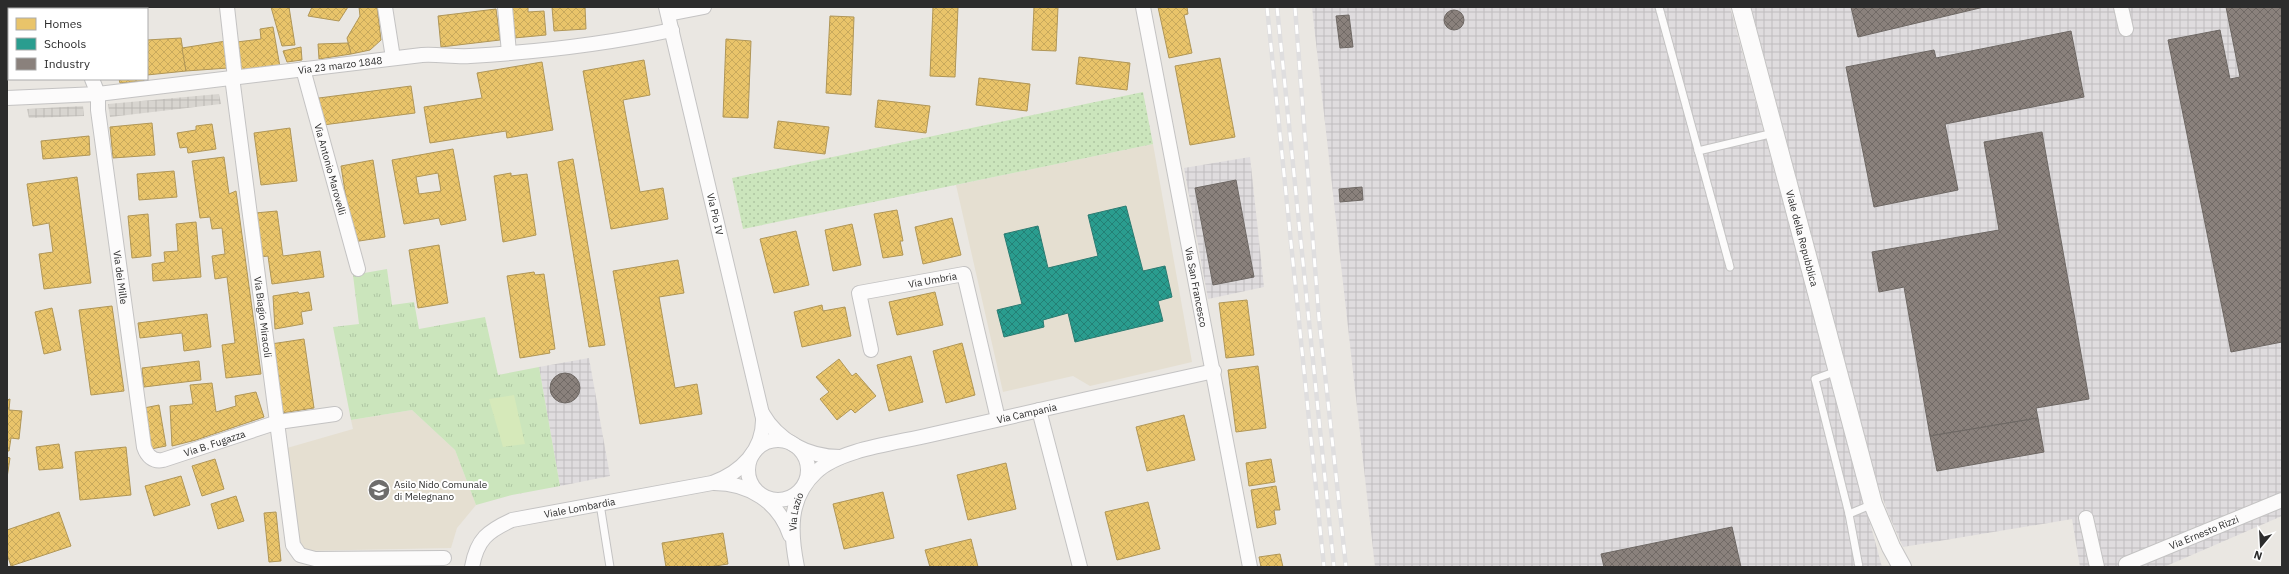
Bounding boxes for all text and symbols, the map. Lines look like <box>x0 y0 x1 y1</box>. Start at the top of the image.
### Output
legend <box>8 8 148 80</box>
text: Homes <box>44 16 82 31</box>
text: Schools <box>44 36 87 51</box>
street label: Via 23 marzo 1848 <box>297 53 383 76</box>
text: Industry <box>44 56 90 71</box>
street label: Via Antonio Marovelli <box>312 122 349 217</box>
street label: Viale della Repubblica <box>1783 188 1822 288</box>
street label: Via Pio IV <box>704 192 726 236</box>
street label: Via San Francesco <box>1182 246 1211 329</box>
street label: Via dei Mille <box>111 250 131 305</box>
street label: Via Umbria <box>907 269 959 290</box>
street label: Via Biagio Miracoli <box>252 276 275 358</box>
street label: Via Campania <box>995 400 1059 426</box>
street label: Via B. Fugazza <box>182 427 248 459</box>
school or university icon: Asilo Nido Comunale di Melegnano <box>366 477 392 503</box>
place label: Asilo Nido Comunale di Melegnano <box>394 478 488 503</box>
street label: Via Lazio <box>786 490 806 531</box>
street label: Viale Lombardia <box>543 494 617 520</box>
street label: Via Ernesto Rizzi <box>2167 512 2240 552</box>
north arrow <box>2241 526 2281 566</box>
text: N <box>2252 548 2264 563</box>

